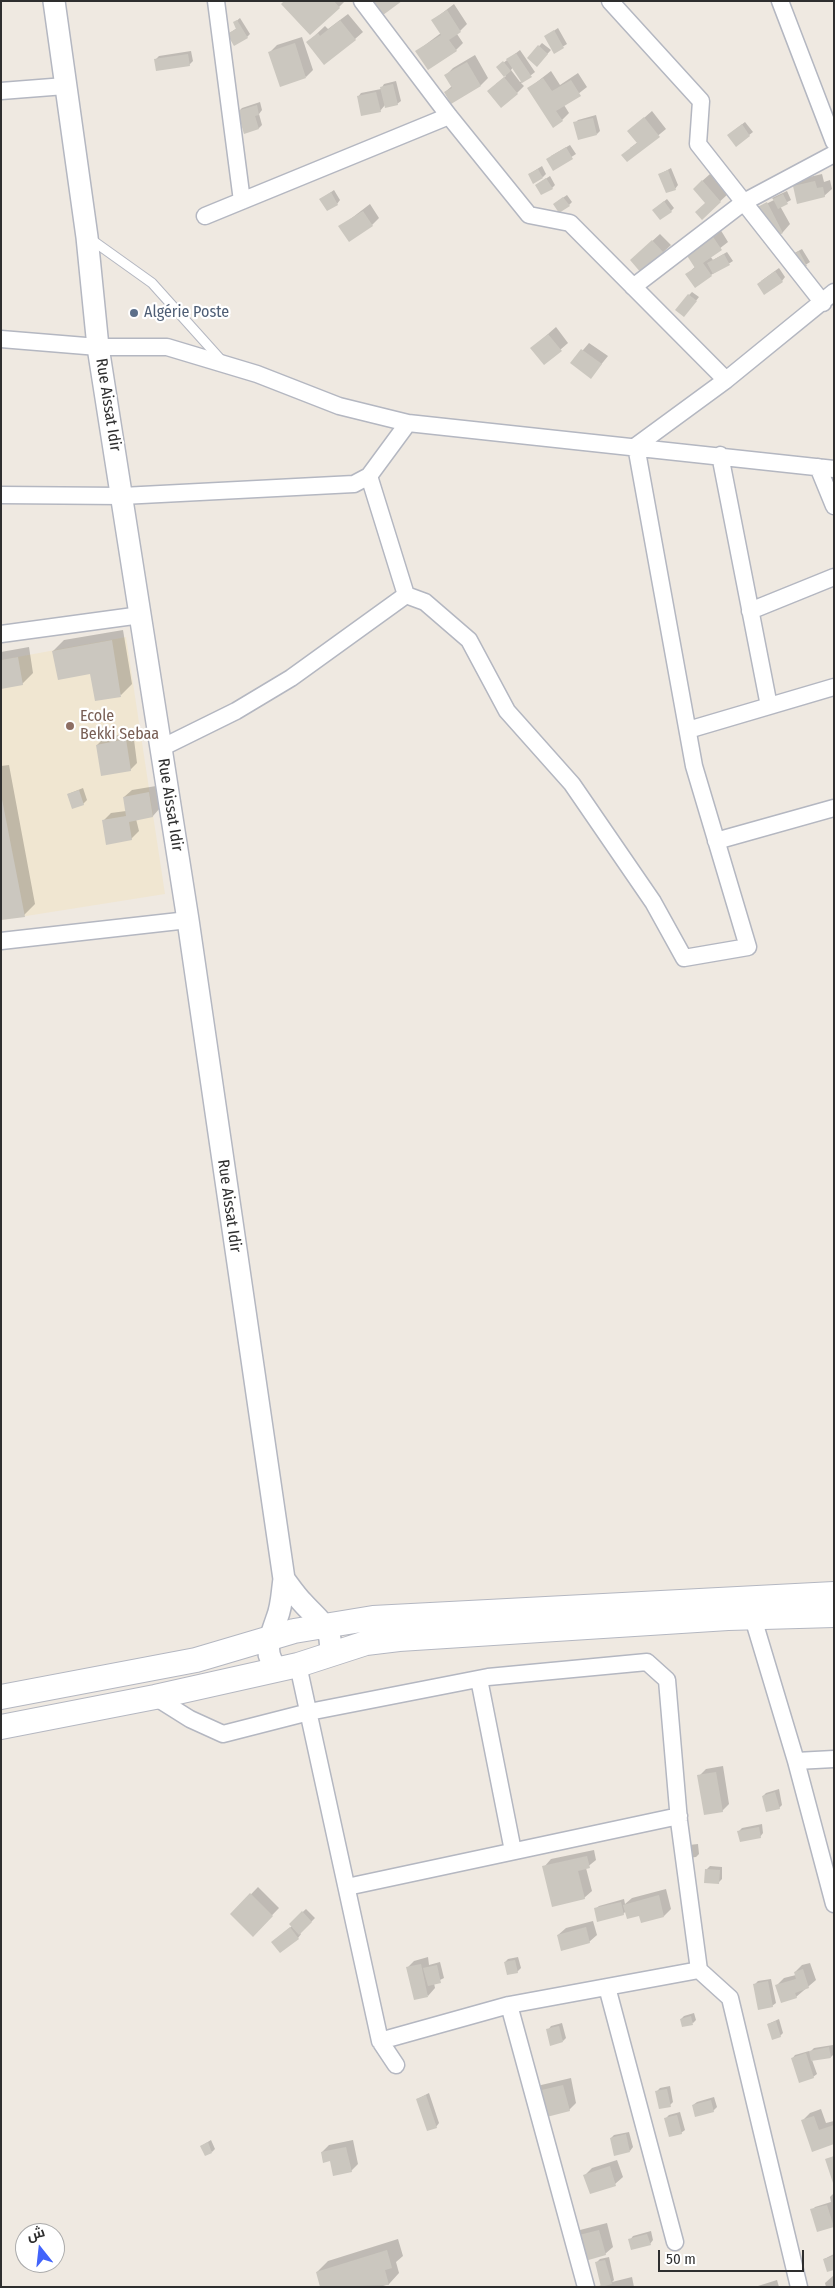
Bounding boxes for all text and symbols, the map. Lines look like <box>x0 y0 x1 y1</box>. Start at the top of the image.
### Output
place label: Algérie Poste <box>144 303 229 323</box>
marker: Algérie Poste <box>128 307 140 319</box>
street label: Rue Aissat Idir <box>91 357 125 453</box>
place label: Ecole Bekki Sebaa <box>80 707 159 745</box>
marker: Ecole Bekki Sebaa <box>64 720 76 732</box>
street label: Rue Aissat Idir <box>153 757 187 853</box>
street label: Rue Aissat Idir <box>213 1158 245 1254</box>
north arrow <box>15 2223 65 2273</box>
text: ش <box>25 2223 47 2245</box>
scale bar <box>660 2240 806 2272</box>
text: 50 m <box>666 2250 696 2268</box>

